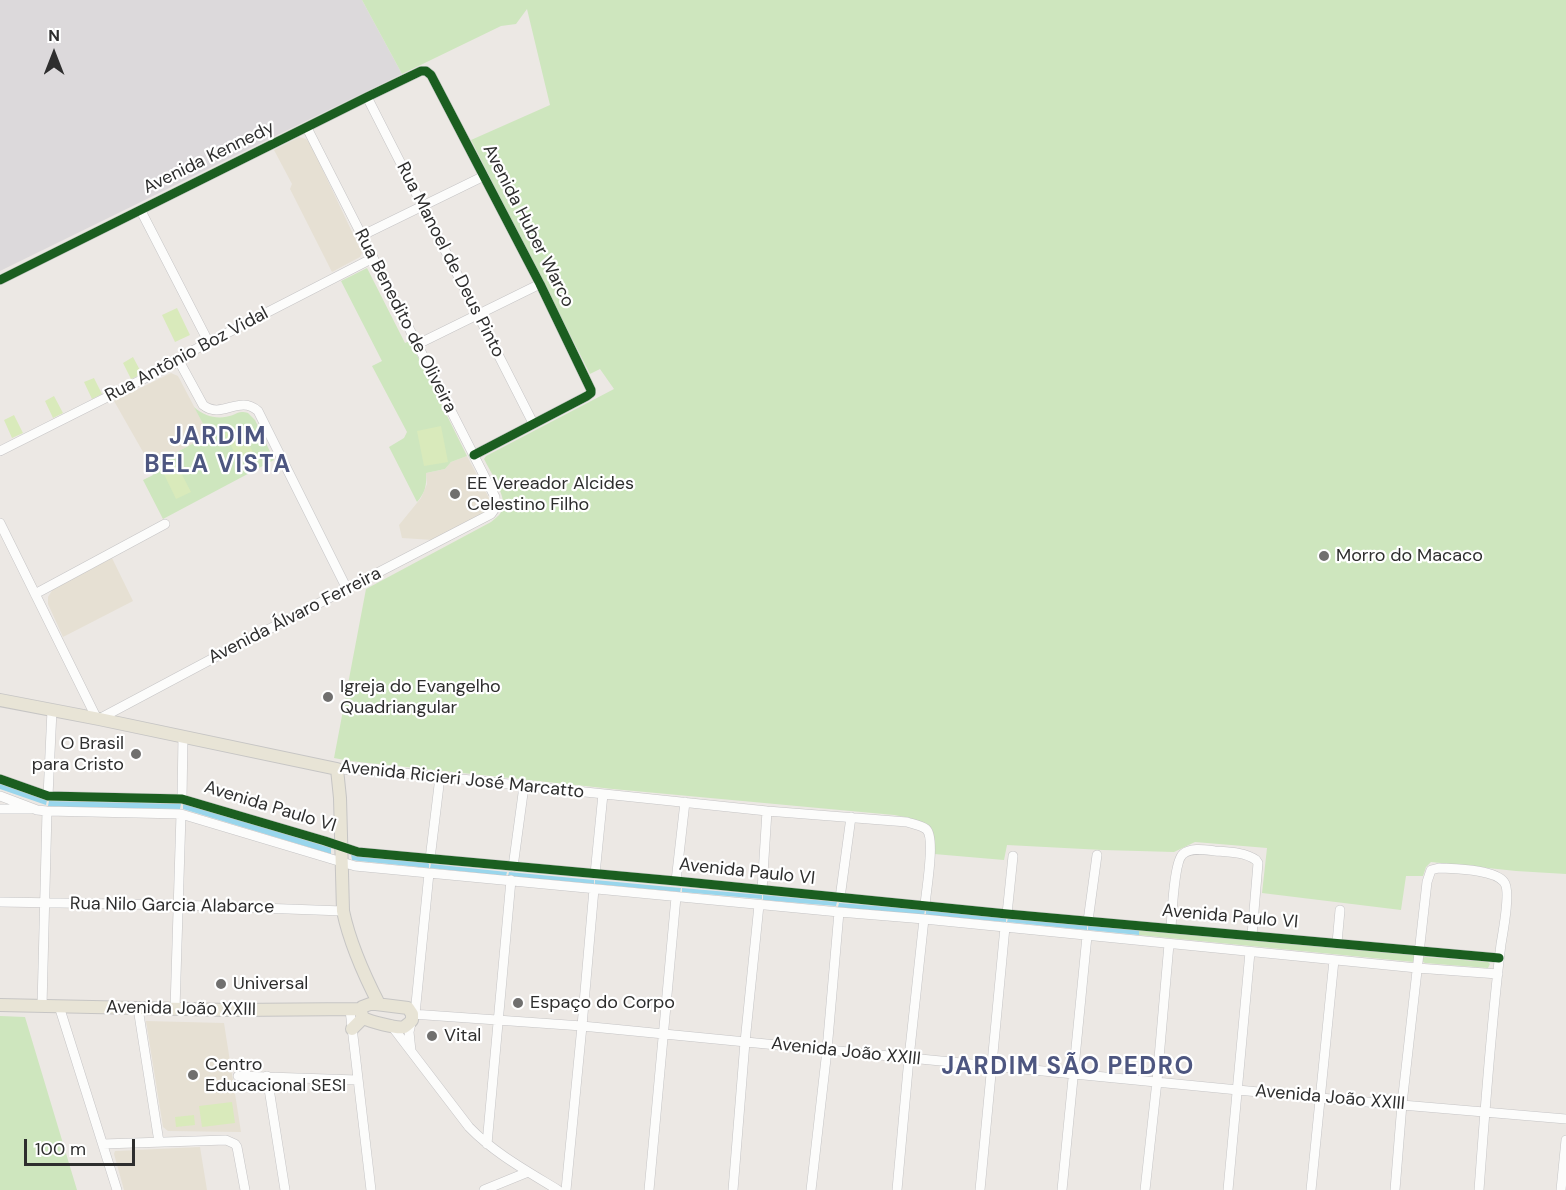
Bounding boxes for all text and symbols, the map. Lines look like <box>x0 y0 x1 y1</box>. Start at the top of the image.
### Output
north arrow <box>24 24 84 84</box>
text: N <box>48 25 60 46</box>
street label: Avenida Kennedy <box>140 117 278 199</box>
street label: Avenida Huber Warco <box>478 141 578 311</box>
street label: Rua Manoel de Deus Pinto <box>391 159 509 361</box>
street label: Rua Benedito de Oliveira <box>349 225 461 417</box>
street label: Rua Antônio Boz Vidal <box>102 303 272 407</box>
district label: JARDIM BELA VISTA <box>144 424 292 480</box>
place label: EE Vereador Alcides Celestino Filho <box>467 473 634 516</box>
marker: EE Vereador Alcides Celestino Filho <box>448 487 462 501</box>
place label: Morro do Macaco <box>1336 545 1483 567</box>
marker: Morro do Macaco <box>1317 549 1331 563</box>
street label: Avenida Álvaro Ferreira <box>205 563 385 669</box>
place label: Igreja do Evangelho Quadriangular <box>340 676 501 718</box>
marker: Igreja do Evangelho Quadriangular <box>321 690 335 704</box>
place label: O Brasil para Cristo <box>32 733 124 776</box>
marker: O Brasil para Cristo <box>129 747 143 761</box>
street label: Avenida Ricieri José Marcatto <box>339 756 585 804</box>
street label: Avenida Paulo VI <box>201 777 339 837</box>
street label: Avenida Paulo VI <box>678 854 816 890</box>
street label: Rua Nilo Garcia Alabarce <box>70 893 274 919</box>
street label: Avenida Paulo VI <box>1161 900 1299 934</box>
place label: Universal <box>233 973 308 995</box>
marker: Universal <box>214 977 228 991</box>
place label: Espaço do Corpo <box>530 992 675 1014</box>
marker: Espaço do Corpo <box>511 996 525 1010</box>
street label: Avenida João XXIII <box>106 997 256 1021</box>
place label: Vital <box>444 1025 481 1047</box>
marker: Vital <box>425 1029 439 1043</box>
street label: Avenida João XXIII <box>770 1033 922 1071</box>
place label: Centro Educacional SESI <box>205 1054 346 1096</box>
district label: JARDIM SÃO PEDRO <box>941 1054 1195 1082</box>
marker: Centro Educacional SESI <box>186 1068 200 1082</box>
street label: Avenida João XXIII <box>1254 1081 1406 1115</box>
scale bar <box>27 1127 138 1165</box>
text: 100 m <box>35 1137 86 1161</box>

